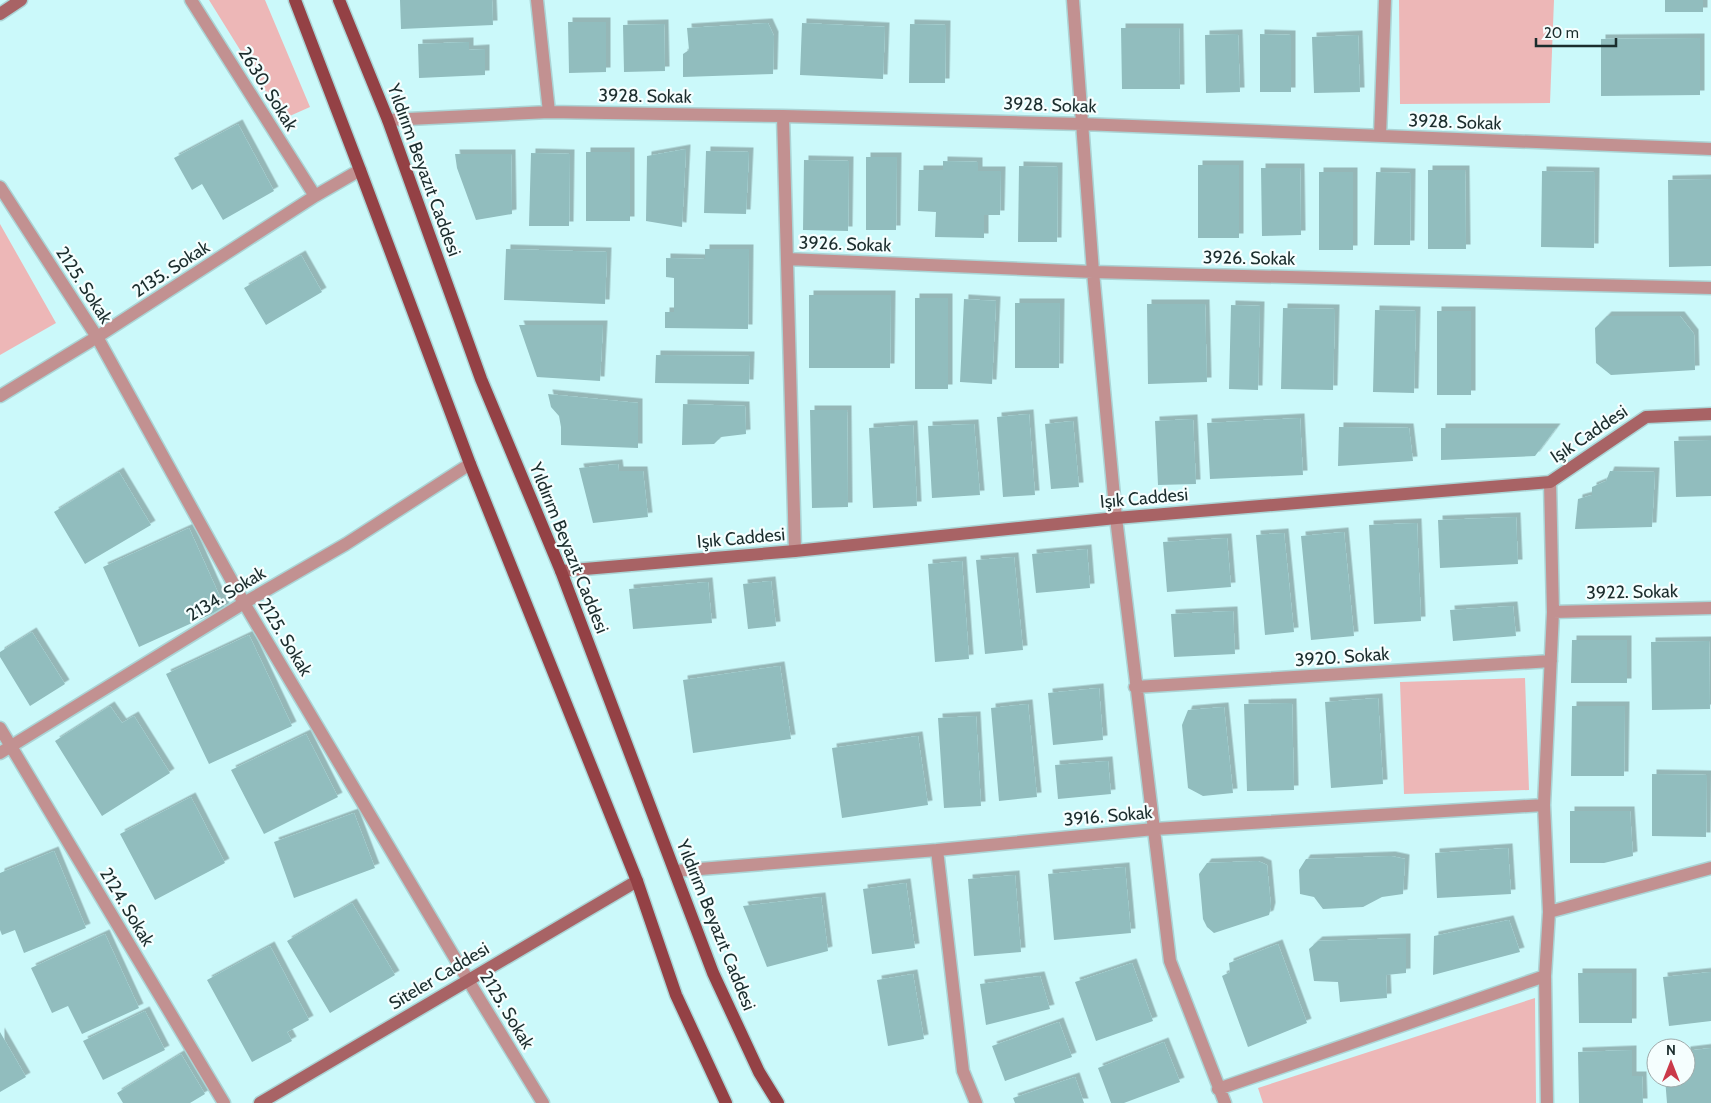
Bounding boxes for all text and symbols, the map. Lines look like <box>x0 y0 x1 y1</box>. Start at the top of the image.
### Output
scale bar <box>1536 15 1616 47</box>
text: 20 m <box>1544 24 1579 42</box>
street label: 2630. Sokak <box>234 43 303 136</box>
street label: Yıldırım Beyazıt Caddesi <box>382 80 465 259</box>
street label: 3928. Sokak <box>598 84 693 108</box>
street label: 3928. Sokak <box>1003 92 1098 118</box>
street label: 3928. Sokak <box>1408 109 1503 135</box>
street label: 3926. Sokak <box>798 231 893 257</box>
street label: 2135. Sokak <box>128 235 215 302</box>
street label: 2125. Sokak <box>51 242 118 328</box>
street label: 3926. Sokak <box>1203 246 1296 270</box>
street label: Işık Caddesi <box>1546 400 1632 468</box>
street label: Yıldırım Beyazıt Caddesi <box>524 459 613 637</box>
street label: Işık Caddesi <box>1099 483 1189 513</box>
street label: Işık Caddesi <box>696 523 786 553</box>
street label: 2134. Sokak <box>183 561 270 626</box>
street label: 3922. Sokak <box>1586 580 1679 604</box>
street label: 2125. Sokak <box>253 594 317 681</box>
street label: 3920. Sokak <box>1294 643 1391 671</box>
street label: 3916. Sokak <box>1063 801 1154 831</box>
street label: Yıldırım Beyazıt Caddesi <box>671 836 760 1014</box>
street label: 2124. Sokak <box>95 864 160 951</box>
street label: Siteler Caddesi <box>385 938 493 1014</box>
street label: 2125. Sokak <box>475 967 539 1054</box>
north arrow <box>1646 1038 1696 1088</box>
text: N <box>1666 1041 1676 1059</box>

